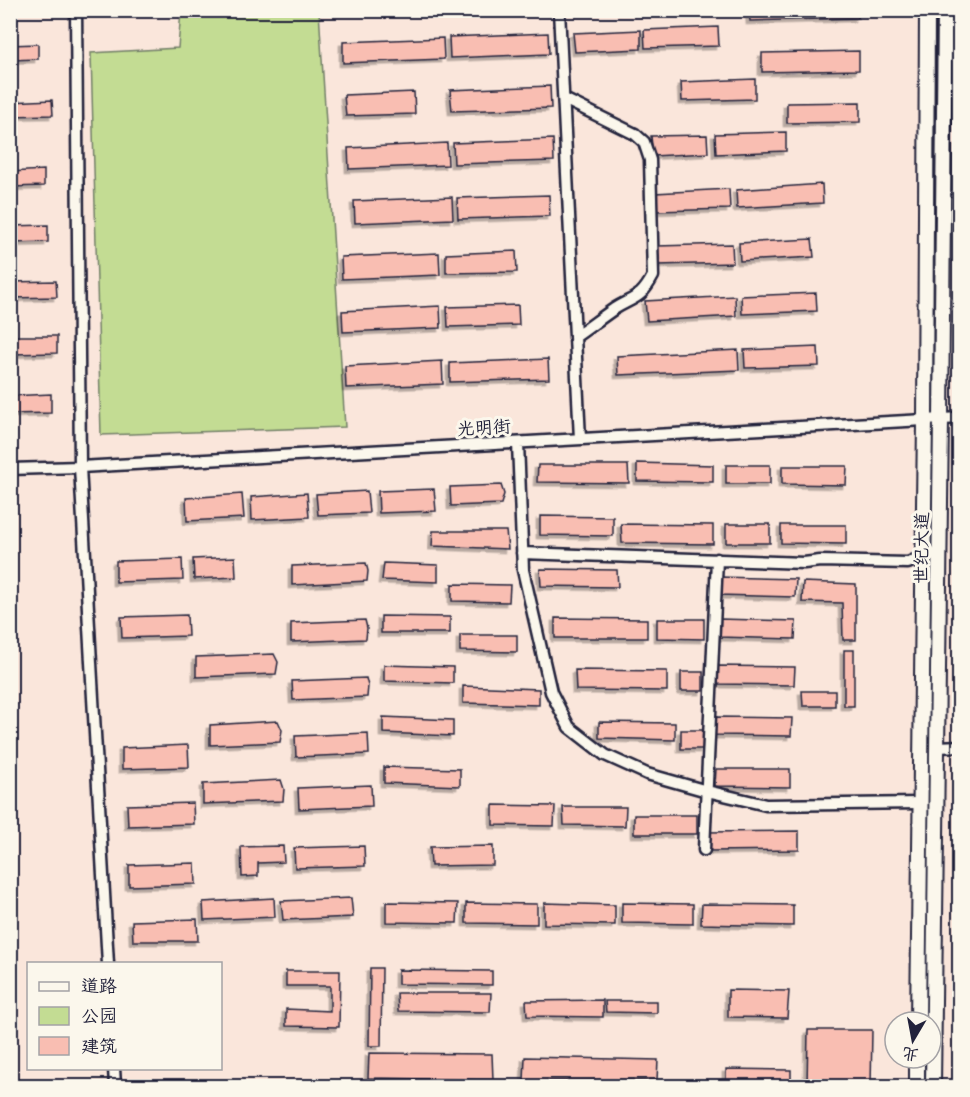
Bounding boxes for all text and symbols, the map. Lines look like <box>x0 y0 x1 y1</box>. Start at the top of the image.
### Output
street label: 光明街 <box>456 414 512 442</box>
street label: 世纪大道 <box>909 512 935 584</box>
legend <box>27 962 222 1070</box>
text: 道路 <box>81 974 117 999</box>
text: 公园 <box>81 1004 117 1029</box>
north arrow <box>883 1010 943 1070</box>
text: 建筑 <box>81 1034 117 1059</box>
text: 北 <box>901 1042 920 1066</box>

